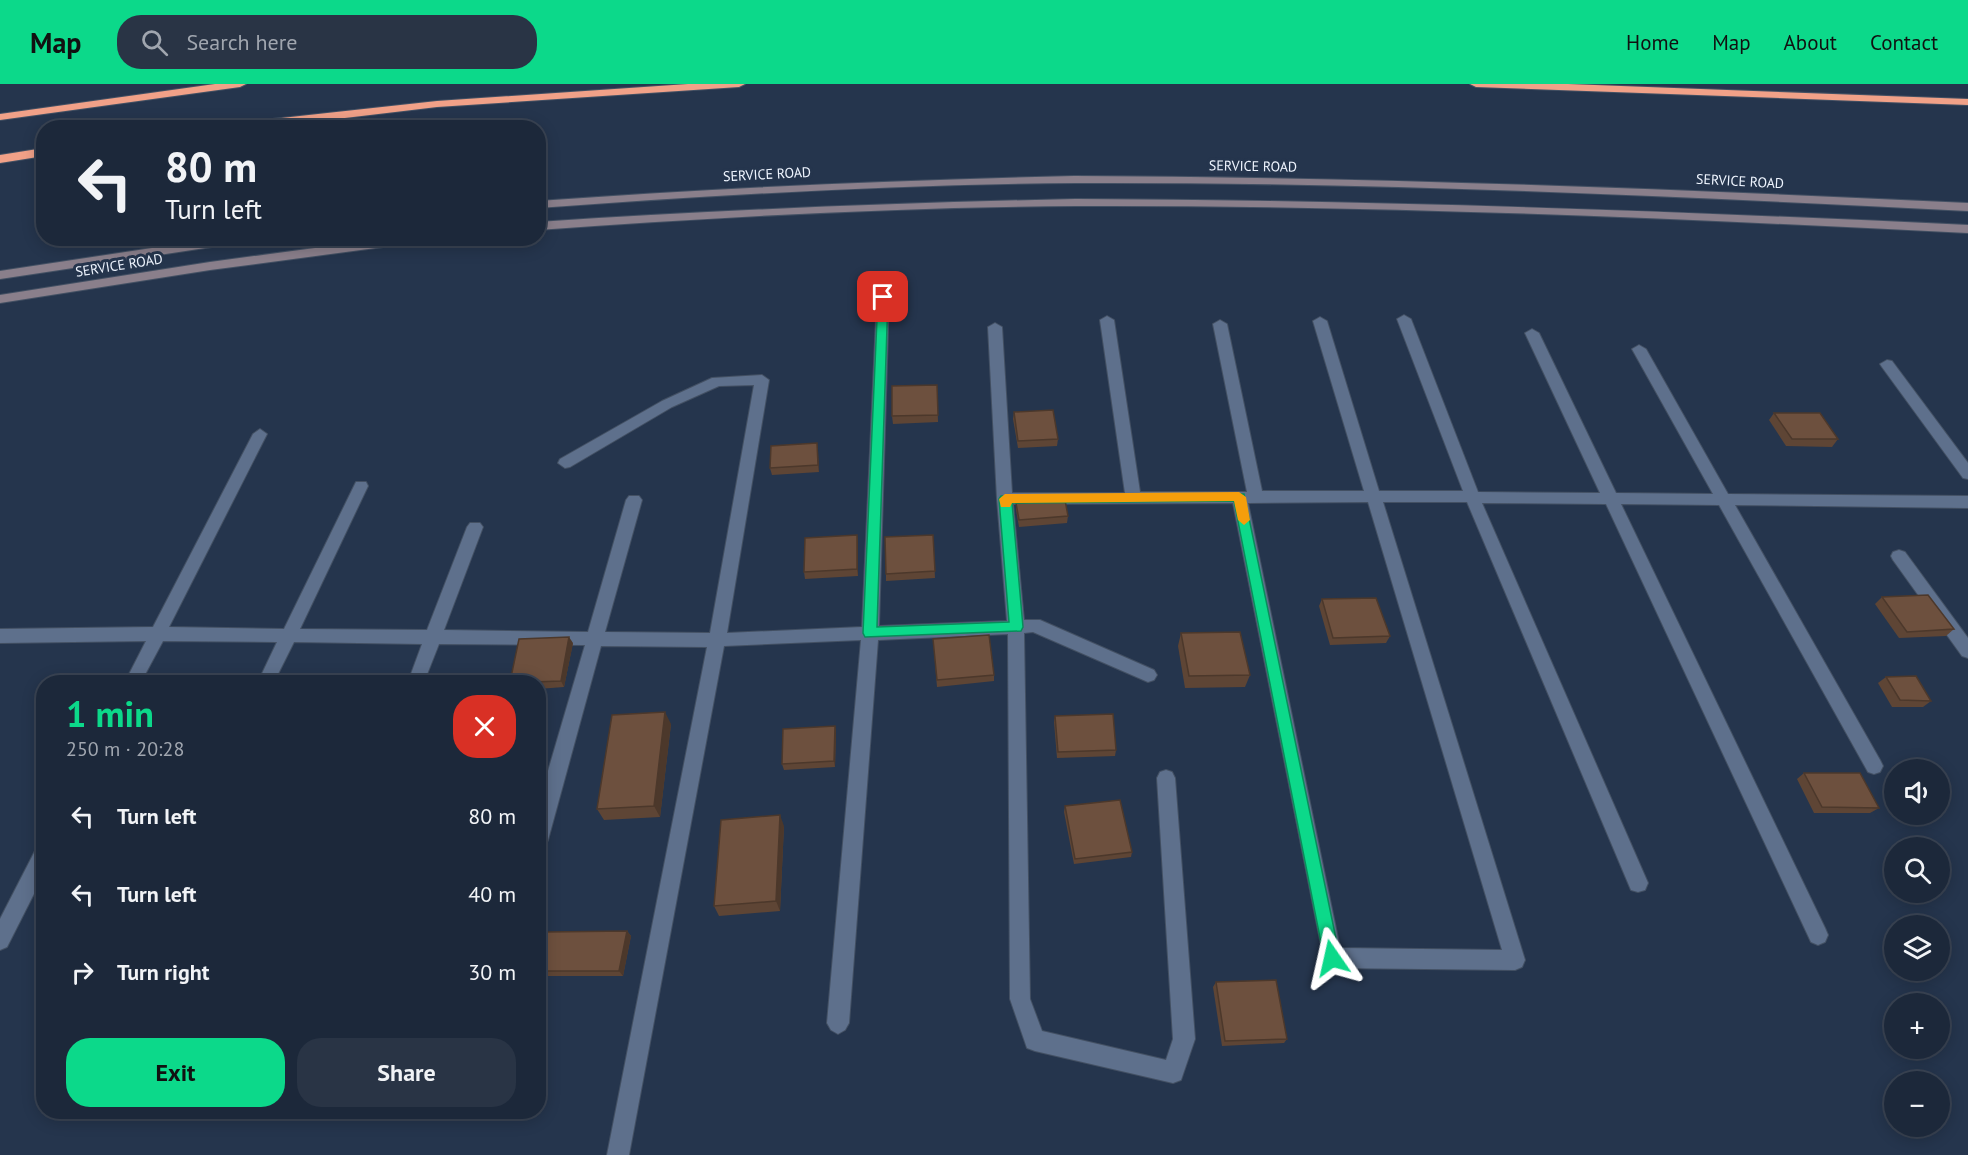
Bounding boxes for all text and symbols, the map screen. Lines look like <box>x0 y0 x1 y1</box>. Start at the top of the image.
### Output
search box <box>117 15 537 69</box>
text: Map <box>30 24 81 61</box>
icon: search <box>138 26 171 59</box>
text: Search here <box>186 28 297 56</box>
text: Home <box>1626 29 1679 56</box>
text: Map <box>1712 29 1751 56</box>
text: About <box>1784 29 1837 56</box>
text: Contact <box>1870 29 1938 56</box>
text: 80 m <box>165 139 257 194</box>
icon: left <box>66 144 144 222</box>
street label: SERVICE ROAD <box>1209 156 1297 176</box>
street label: SERVICE ROAD <box>723 163 811 185</box>
street label: SERVICE ROAD <box>1696 170 1784 192</box>
text: Turn left <box>165 192 262 226</box>
street label: SERVICE ROAD <box>74 249 164 281</box>
pin <box>857 271 908 322</box>
icon: arrive <box>866 280 899 313</box>
text: 1 min <box>66 690 154 737</box>
button: close <box>453 695 516 758</box>
text: 250 m · 20:28 <box>66 736 184 762</box>
map controls <box>1884 759 1950 1137</box>
button: sound <box>1884 759 1950 825</box>
icon: left <box>66 800 99 833</box>
text: Turn left <box>117 802 197 830</box>
text: 80 m <box>468 802 516 830</box>
button: search <box>1884 837 1950 903</box>
icon: left <box>66 878 99 911</box>
text: Turn left <box>117 880 197 908</box>
text: 40 m <box>468 880 516 908</box>
button: layers <box>1884 915 1950 981</box>
position arrow <box>1300 926 1364 990</box>
icon: right <box>66 956 99 989</box>
text: Turn right <box>117 958 209 986</box>
text: 30 m <box>468 958 516 986</box>
button: + <box>1884 993 1950 1059</box>
button: Exit <box>66 1038 285 1107</box>
button: Share <box>297 1038 516 1107</box>
button: − <box>1884 1071 1950 1137</box>

